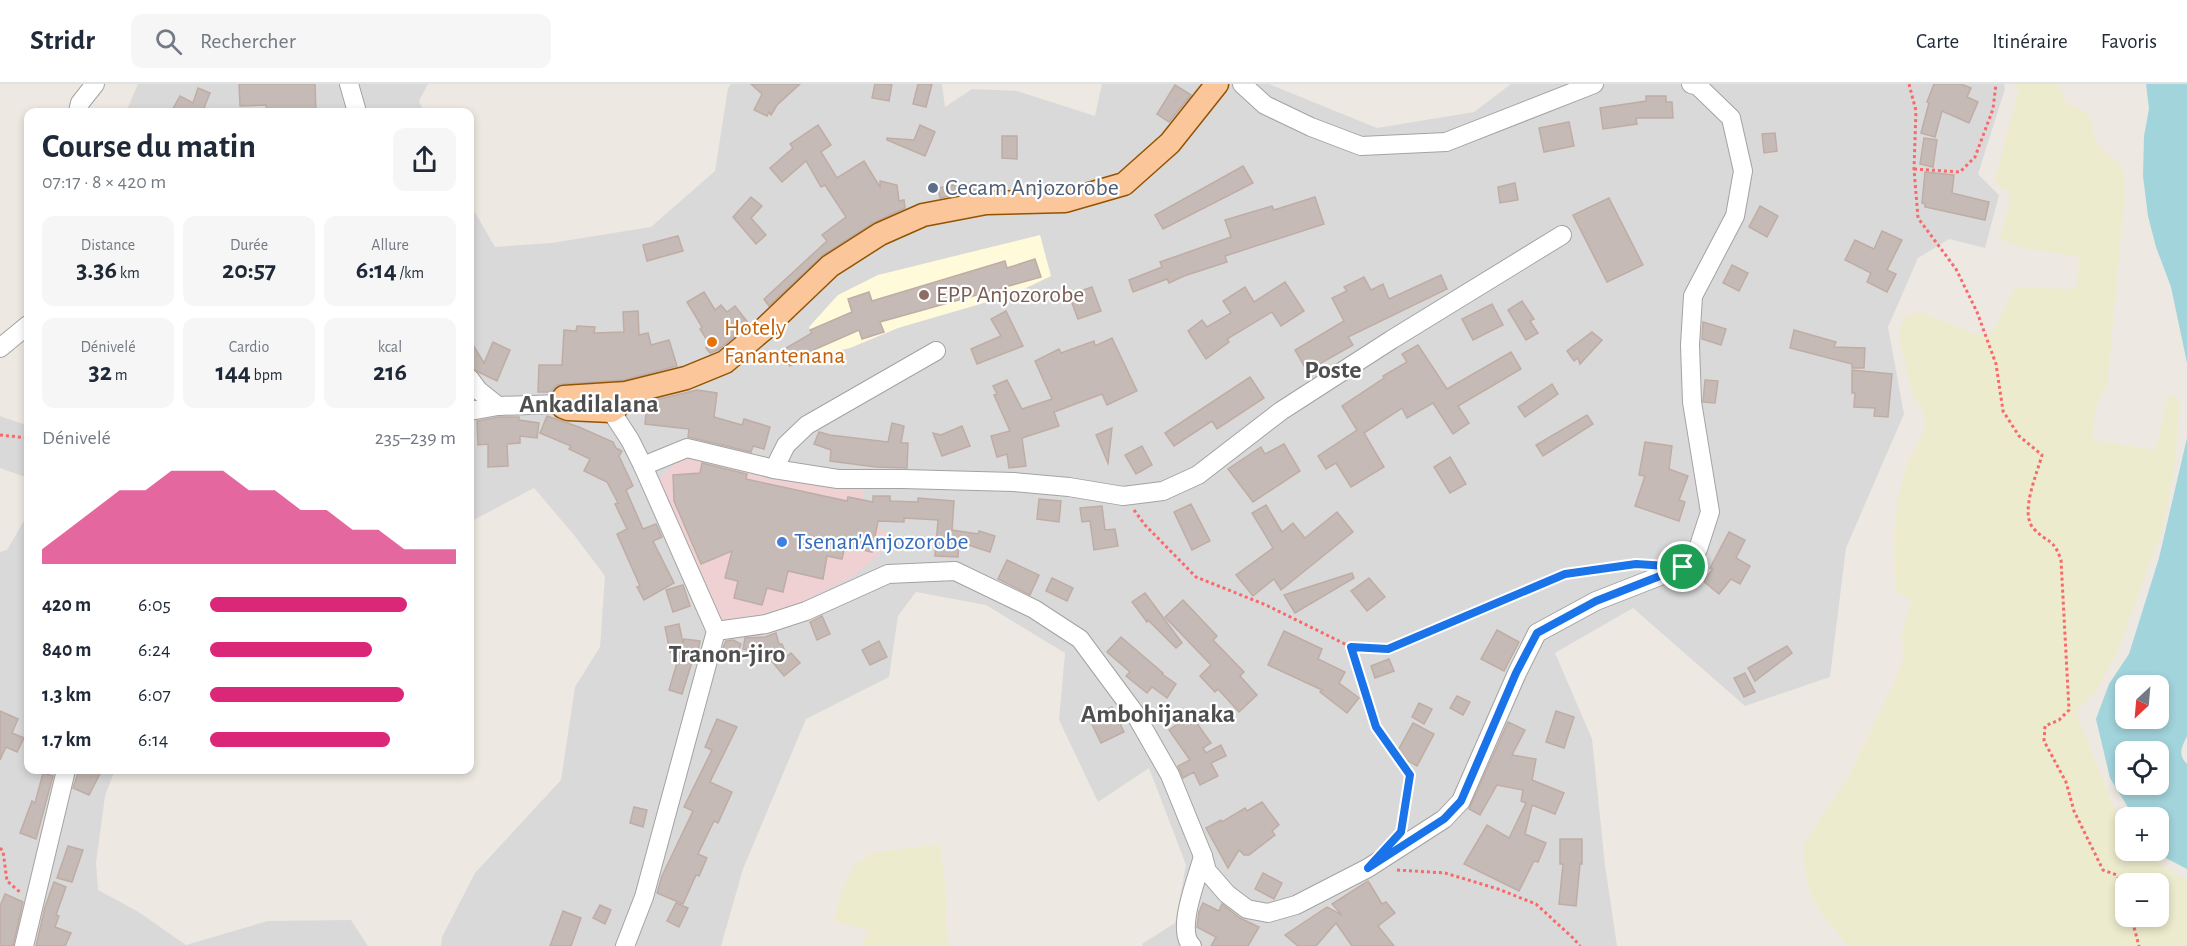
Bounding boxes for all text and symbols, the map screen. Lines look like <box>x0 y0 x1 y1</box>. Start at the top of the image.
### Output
search box <box>131 14 551 68</box>
icon: search <box>152 25 185 58</box>
text: Stridr <box>30 27 95 55</box>
text: Rechercher <box>200 30 296 52</box>
text: Carte <box>1916 31 1959 52</box>
text: Itinéraire <box>1992 31 2068 52</box>
text: Favoris <box>2101 31 2157 52</box>
button: share <box>393 128 456 191</box>
text: Course du matin <box>42 131 256 164</box>
text: 07:17 · 8 × 420 m <box>42 172 166 192</box>
place label: Cecam Anjozorobe <box>945 176 1119 200</box>
marker: Cecam Anjozorobe <box>926 181 940 195</box>
text: Distance <box>81 237 135 253</box>
text: Durée <box>230 237 268 253</box>
text: Allure <box>371 237 409 253</box>
text: 3.36 <box>76 257 117 283</box>
text: 20:57 <box>222 257 276 283</box>
text: 6:14 <box>356 257 397 283</box>
text: km <box>117 265 140 281</box>
text: /km <box>397 265 424 281</box>
place label: EPP Anjozorobe <box>936 283 1084 307</box>
marker: EPP Anjozorobe <box>917 288 931 302</box>
place label: Hotely Fanantenana <box>724 316 845 368</box>
marker: Hotely Fanantenana <box>705 335 719 349</box>
text: Dénivelé <box>80 339 136 355</box>
text: Cardio <box>229 339 269 355</box>
text: kcal <box>378 339 402 355</box>
district label: Poste <box>1304 357 1362 383</box>
text: 32 <box>89 359 112 385</box>
text: 144 <box>215 359 251 385</box>
text: 216 <box>373 359 407 385</box>
text: m <box>112 367 127 383</box>
text: bpm <box>251 367 283 383</box>
district label: Ankadilalana <box>519 391 659 417</box>
text: Dénivelé <box>42 428 111 448</box>
text: 235–239 m <box>375 428 456 448</box>
place label: Tsenan'Anjozorobe <box>794 530 969 554</box>
marker: Tsenan'Anjozorobe <box>775 535 789 549</box>
pin <box>1657 541 1708 592</box>
icon: arrive <box>1666 550 1699 583</box>
text: 420 m <box>42 595 91 615</box>
text: 6:05 <box>138 595 171 615</box>
text: 840 m <box>42 640 92 660</box>
text: 6:24 <box>138 640 171 660</box>
district label: Tranon-jiro <box>669 641 786 667</box>
north arrow <box>2115 675 2169 729</box>
map controls <box>2115 675 2169 927</box>
text: 1.3 km <box>42 685 91 705</box>
text: 6:07 <box>138 685 171 705</box>
district label: Ambohijanaka <box>1081 701 1235 727</box>
text: 1.7 km <box>42 730 91 750</box>
text: 6:14 <box>138 730 168 750</box>
button: locate <box>2115 741 2169 795</box>
button: + <box>2115 807 2169 861</box>
button: − <box>2115 873 2169 927</box>

